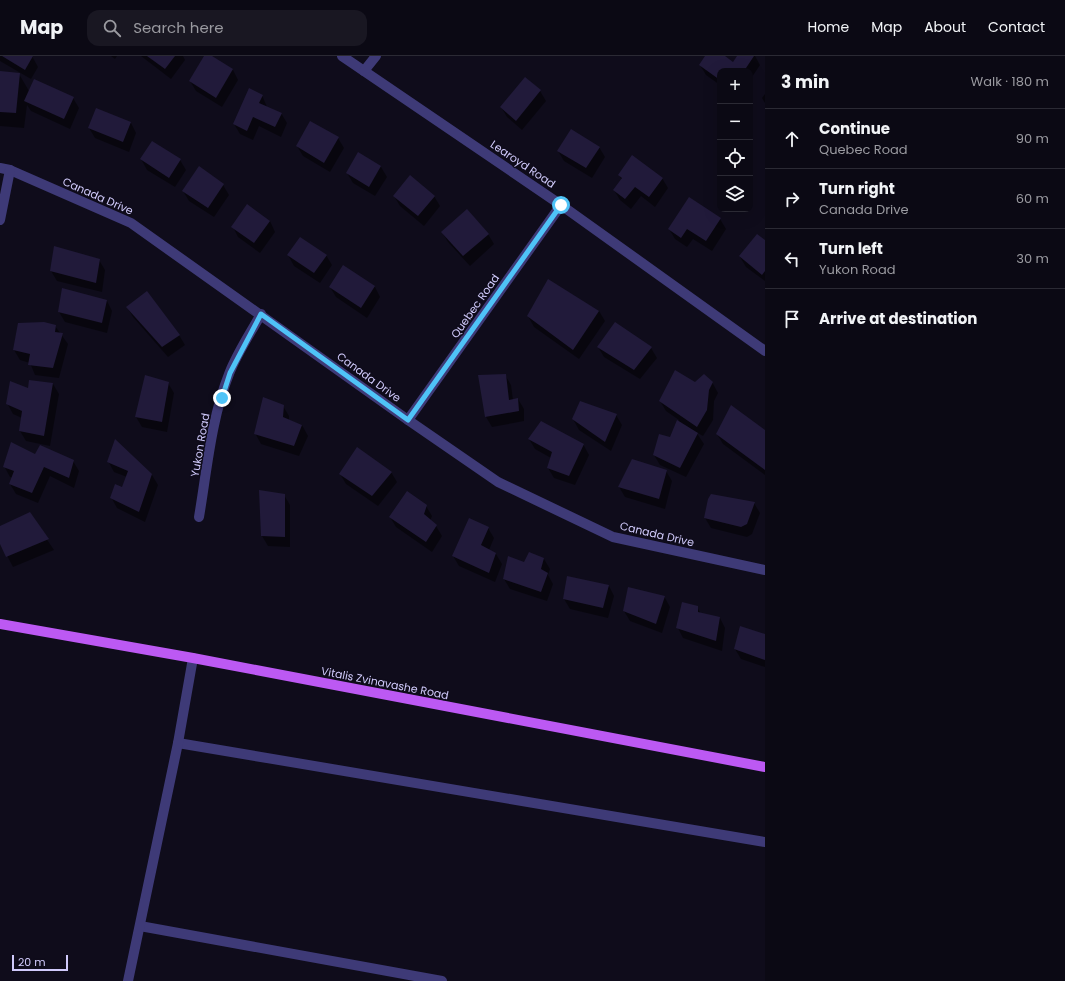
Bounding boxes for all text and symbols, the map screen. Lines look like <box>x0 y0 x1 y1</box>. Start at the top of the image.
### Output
search box <box>87 10 367 46</box>
text: Map <box>20 14 63 41</box>
icon: search <box>101 17 123 39</box>
text: Search here <box>133 17 224 38</box>
text: Home <box>807 17 849 37</box>
text: Map <box>871 17 902 37</box>
text: About <box>924 17 966 37</box>
text: Contact <box>988 17 1045 37</box>
map controls <box>717 68 753 212</box>
button: + <box>717 68 753 104</box>
text: 3 min <box>781 70 829 94</box>
text: Walk · 180 m <box>971 72 1049 91</box>
button: − <box>717 104 753 140</box>
text: Continue <box>819 118 890 139</box>
icon: ahead <box>781 128 803 150</box>
text: 90 m <box>1016 129 1049 148</box>
street label: Learoyd Road <box>487 136 559 192</box>
button: locate <box>717 140 753 176</box>
text: Quebec Road <box>819 140 908 159</box>
street label: Canada Drive <box>60 173 136 219</box>
button: layers <box>717 176 753 212</box>
text: Turn right <box>819 178 895 199</box>
icon: right <box>781 188 803 210</box>
text: 60 m <box>1016 189 1049 208</box>
route start <box>552 196 570 214</box>
text: Canada Drive <box>819 200 909 219</box>
text: Turn left <box>819 238 883 259</box>
icon: left <box>781 248 803 270</box>
text: 30 m <box>1016 249 1049 268</box>
text: Yukon Road <box>819 260 896 279</box>
street label: Quebec Road <box>447 271 503 341</box>
icon: arrive <box>781 308 803 330</box>
text: Arrive at destination <box>819 308 977 329</box>
street label: Canada Drive <box>334 348 405 406</box>
route end <box>213 389 231 407</box>
street label: Yukon Road <box>186 412 214 478</box>
street label: Canada Drive <box>618 518 696 550</box>
street label: Vitalis Zvinavashe Road <box>320 663 450 703</box>
scale bar <box>12 953 68 972</box>
text: 20 m <box>18 954 46 970</box>

